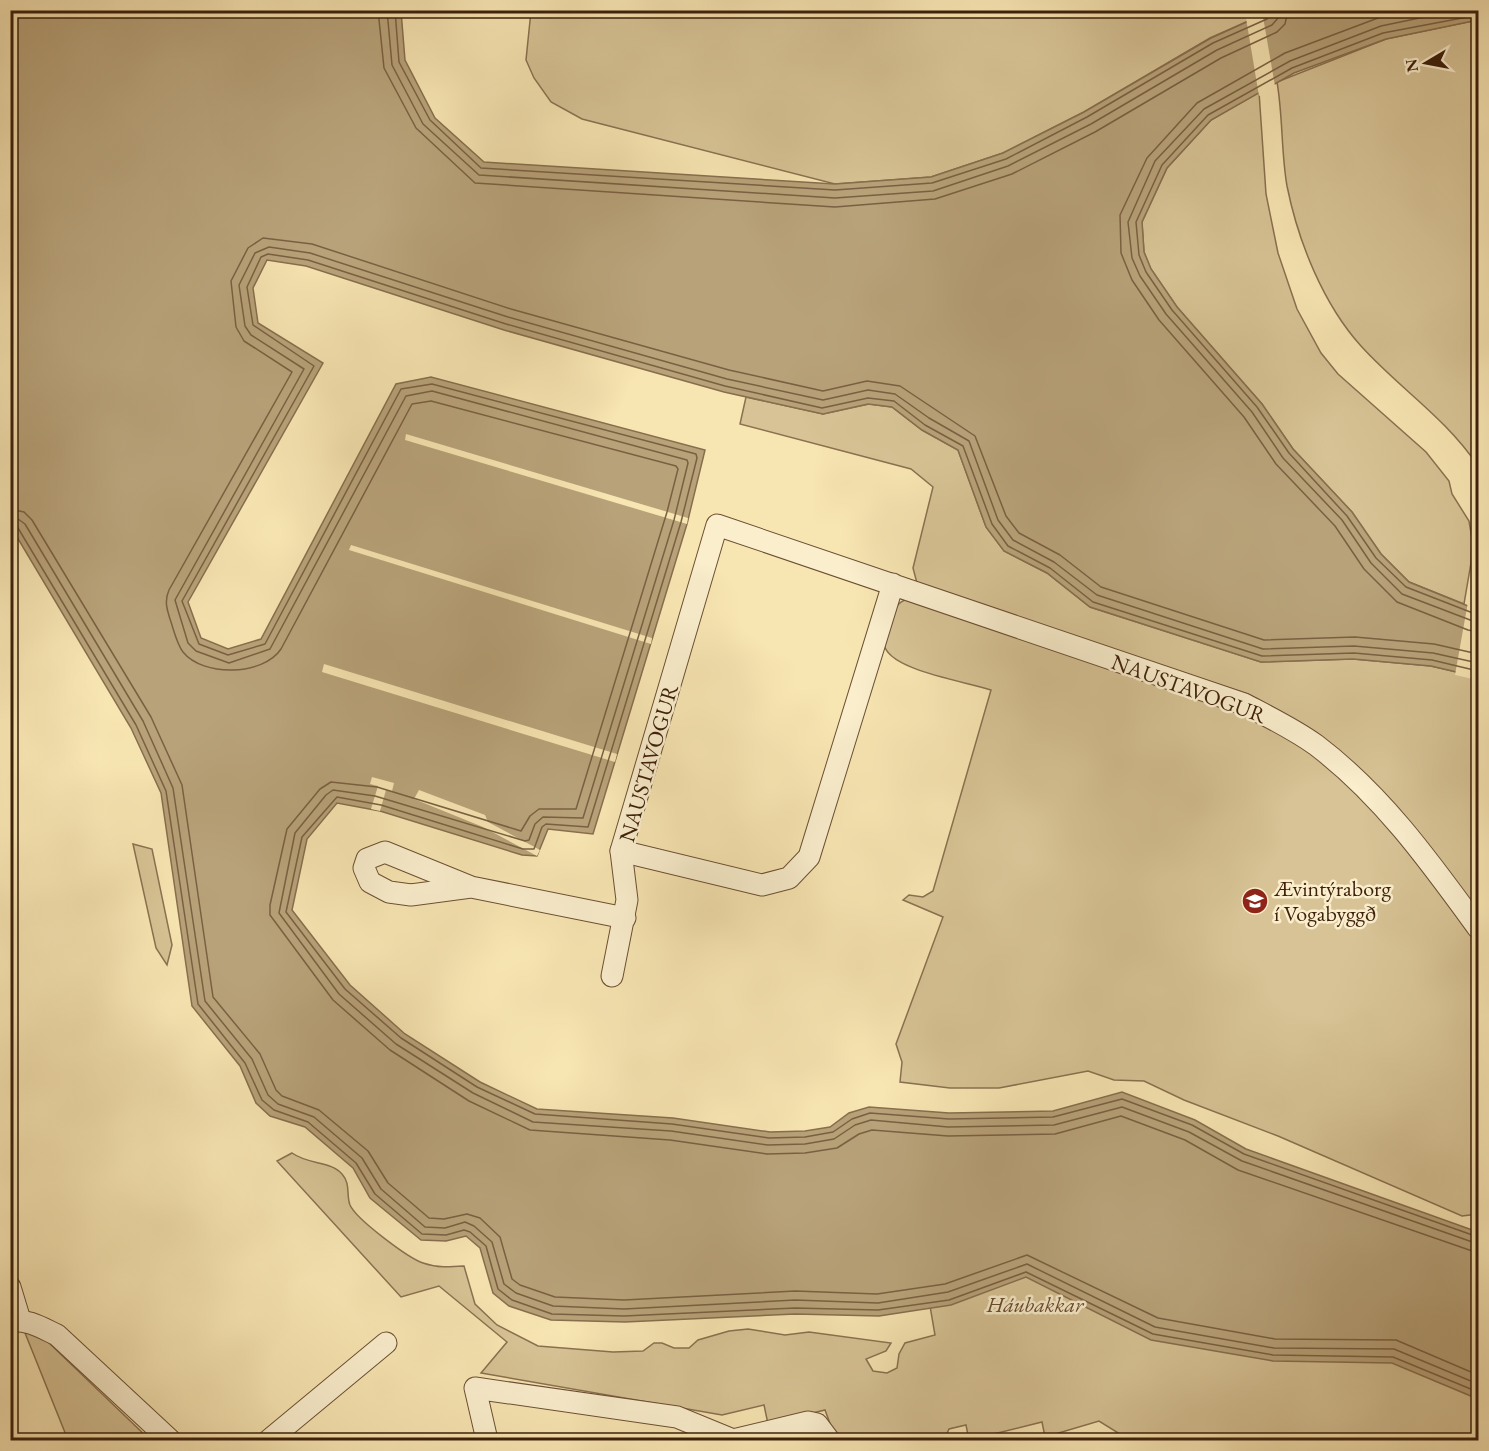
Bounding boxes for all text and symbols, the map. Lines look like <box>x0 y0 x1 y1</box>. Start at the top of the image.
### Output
north arrow <box>1396 33 1456 93</box>
text: N <box>1400 57 1423 74</box>
street label: NAUSTAVOGUR <box>1107 647 1271 730</box>
street label: NAUSTAVOGUR <box>612 681 685 845</box>
place label: Ævintýraborg í Vogabyggð <box>1273 874 1391 928</box>
school or university icon: Ævintýraborg í Vogabyggð <box>1240 886 1270 916</box>
park label: Háubakkar <box>986 1290 1085 1319</box>

